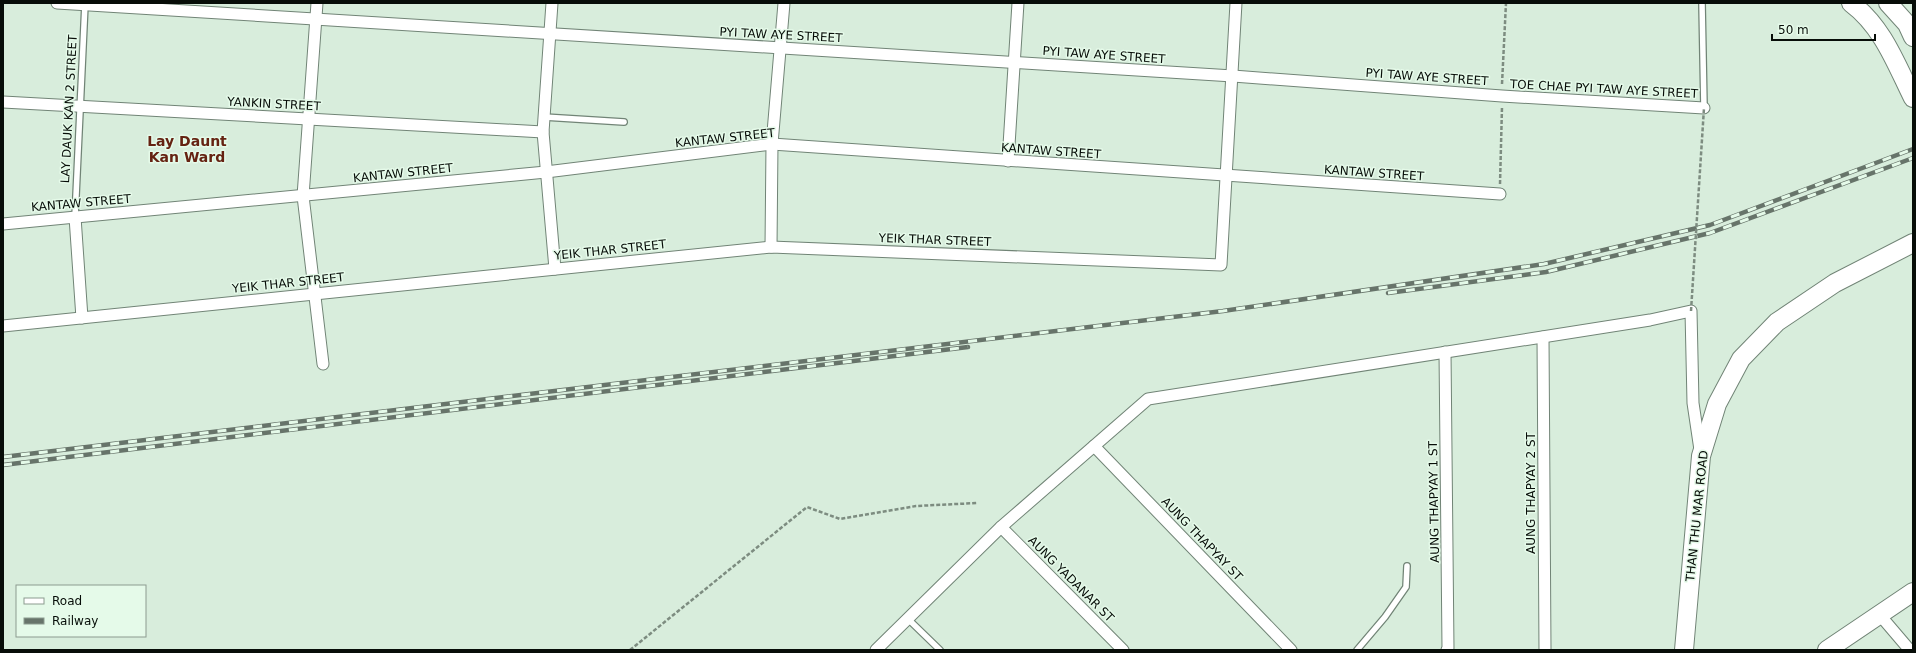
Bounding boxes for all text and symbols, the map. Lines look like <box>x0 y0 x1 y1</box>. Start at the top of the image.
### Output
scale bar <box>1772 16 1875 42</box>
text: 50 m <box>1778 23 1809 37</box>
street label: PYI TAW AYE STREET <box>719 25 843 45</box>
street label: LAY DAUK KAN 2 STREET <box>58 34 80 184</box>
street label: PYI TAW AYE STREET <box>1042 44 1167 66</box>
street label: PYI TAW AYE STREET <box>1365 66 1490 88</box>
street label: TOE CHAE PYI TAW AYE STREET <box>1509 77 1699 101</box>
street label: YANKIN STREET <box>226 95 322 113</box>
street label: KANTAW STREET <box>674 126 776 150</box>
district label: Lay Daunt Kan Ward <box>147 133 227 165</box>
street label: KANTAW STREET <box>1001 141 1102 162</box>
street label: KANTAW STREET <box>352 161 454 185</box>
street label: KANTAW STREET <box>1324 163 1425 184</box>
street label: KANTAW STREET <box>30 192 132 214</box>
street label: YEIK THAR STREET <box>877 231 992 249</box>
street label: YEIK THAR STREET <box>552 237 667 263</box>
street label: YEIK THAR STREET <box>230 270 345 296</box>
street label: AUNG THAPYAY 2 ST <box>1524 431 1538 554</box>
street label: AUNG THAPYAY 1 ST <box>1426 440 1442 563</box>
street label: THAN THU MAR ROAD <box>1683 450 1711 583</box>
street label: AUNG THAPYAY ST <box>1159 494 1246 584</box>
street label: AUNG YADANAR ST <box>1025 533 1117 625</box>
legend <box>16 585 146 637</box>
text: Road <box>52 594 82 608</box>
text: Railway <box>52 614 98 628</box>

